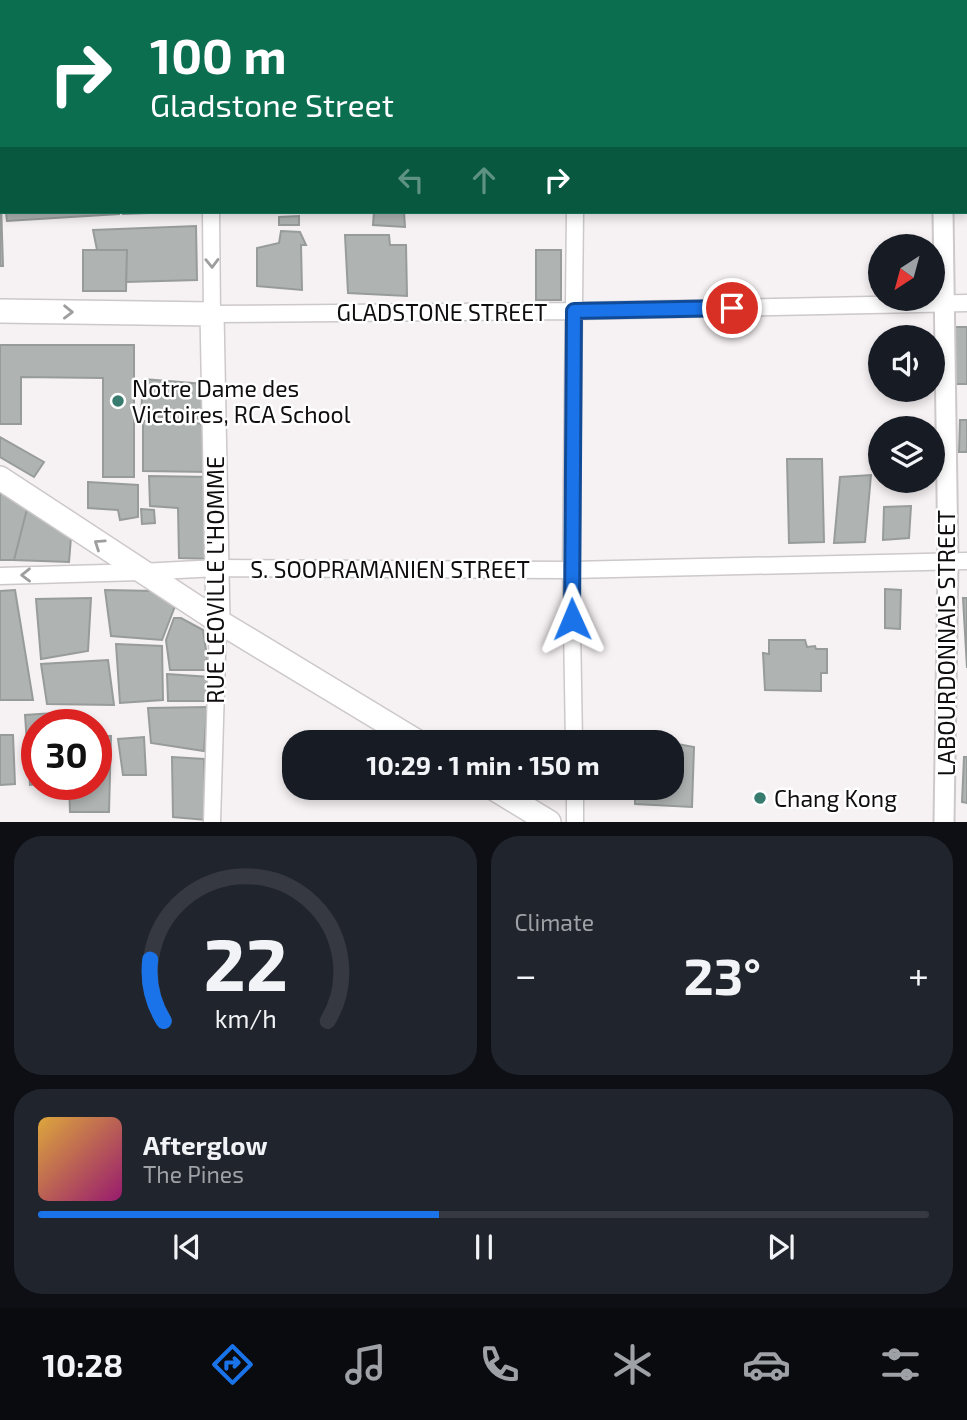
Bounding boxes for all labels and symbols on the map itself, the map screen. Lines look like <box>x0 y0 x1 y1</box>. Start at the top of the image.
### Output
north arrow <box>868 234 945 312</box>
one-way arrow <box>204 257 219 268</box>
pin <box>702 278 762 338</box>
street label: GLADSTONE STREET <box>337 298 547 326</box>
one-way arrow <box>63 304 74 320</box>
place label: Notre Dame des Victoires, RCA School <box>132 374 351 428</box>
marker: Notre Dame des Victoires, RCA School <box>110 393 126 409</box>
street label: RUE LEOVILLE L'HOMME <box>201 456 229 704</box>
street label: LABOURDONNAIS STREET <box>932 510 960 776</box>
one-way arrow <box>94 540 107 552</box>
street label: S. SOOPRAMANIEN STREET <box>250 555 530 583</box>
one-way arrow <box>20 567 31 583</box>
position arrow <box>535 582 609 656</box>
speed limit sign: 30 <box>21 709 112 800</box>
place label: Chang Kong <box>774 784 897 812</box>
marker: Chang Kong <box>752 790 768 806</box>

